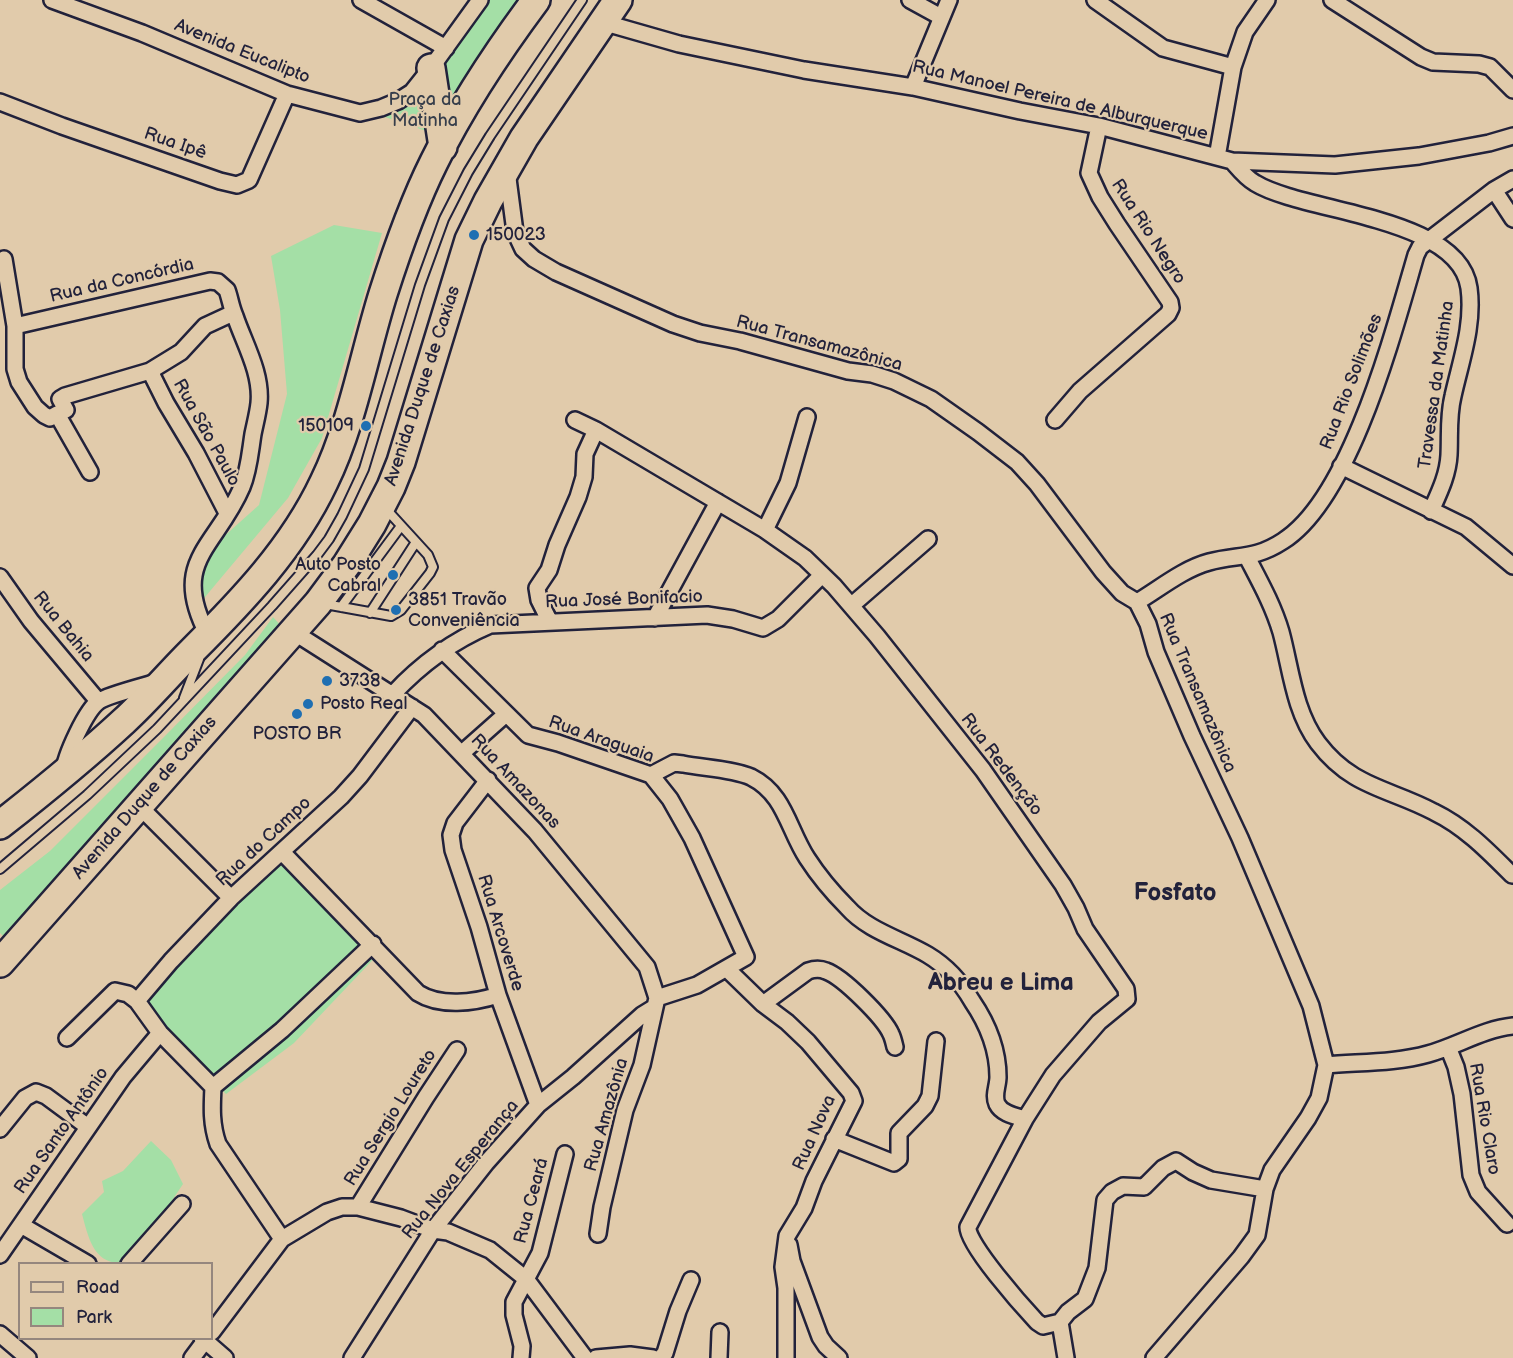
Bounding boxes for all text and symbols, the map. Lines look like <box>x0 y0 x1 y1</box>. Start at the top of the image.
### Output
street label: Avenida Eucalipto <box>171 15 313 89</box>
street label: Rua Manoel Pereira de Alburquerque <box>910 56 1210 146</box>
park label: Praça da Matinha <box>389 89 461 132</box>
street label: Rua Ipê <box>141 123 209 165</box>
street label: Rua Rio Negro <box>1106 175 1190 289</box>
place label: 150023 <box>486 224 546 246</box>
marker: 150023 <box>467 228 481 242</box>
street label: Rua da Concórdia <box>48 254 196 308</box>
street label: Avenida Duque de Caxias <box>380 283 466 489</box>
street label: Travessa da Matinha <box>1415 300 1459 470</box>
street label: Rua Transamazônica <box>734 311 904 377</box>
street label: Rua Rio Solimões <box>1316 311 1388 453</box>
street label: Rua São Paulo <box>168 376 244 490</box>
place label: 150109 <box>298 415 354 437</box>
marker: 150109 <box>359 419 373 433</box>
place label: Auto Posto Cabral <box>295 554 381 596</box>
marker: Auto Posto Cabral <box>386 568 400 582</box>
street label: Rua José Bonifacio <box>545 586 703 614</box>
street label: Rua Bahia <box>28 587 98 667</box>
place label: 3851 Travão Conveniência <box>408 589 520 632</box>
marker: 3851 Travão Conveniência <box>389 603 403 617</box>
street label: Rua Transamazônica <box>1154 610 1240 776</box>
place label: 3738 <box>339 670 380 692</box>
marker: 3738 <box>320 674 334 688</box>
place label: Posto Real <box>320 693 407 715</box>
marker: Posto Real <box>301 697 315 711</box>
marker: POSTO BR <box>290 707 304 721</box>
street label: Rua Redenção <box>955 710 1047 820</box>
street label: Avenida Duque de Caxias <box>68 712 222 884</box>
street label: Rua Araguaia <box>545 712 657 768</box>
place label: POSTO BR <box>253 723 341 745</box>
street label: Rua Amazonas <box>466 730 564 834</box>
street label: Rua do Campo <box>212 793 316 891</box>
street label: Rua Arcoverde <box>472 872 528 994</box>
district label: Fosfato <box>1134 880 1216 908</box>
district label: Abreu e Lima <box>928 970 1074 998</box>
street label: Rua Sergio Loureto <box>340 1046 442 1190</box>
street label: Rua Amazônia <box>580 1056 634 1174</box>
street label: Rua Rio Claro <box>1464 1061 1504 1177</box>
street label: Rua Santo Antônio <box>10 1063 114 1199</box>
street label: Rua Nova <box>789 1092 841 1174</box>
street label: Rua Nova Esperança <box>398 1096 524 1244</box>
street label: Rua Ceará <box>510 1156 554 1246</box>
legend <box>18 1262 213 1340</box>
text: Road <box>76 1277 120 1298</box>
text: Park <box>76 1307 112 1328</box>

